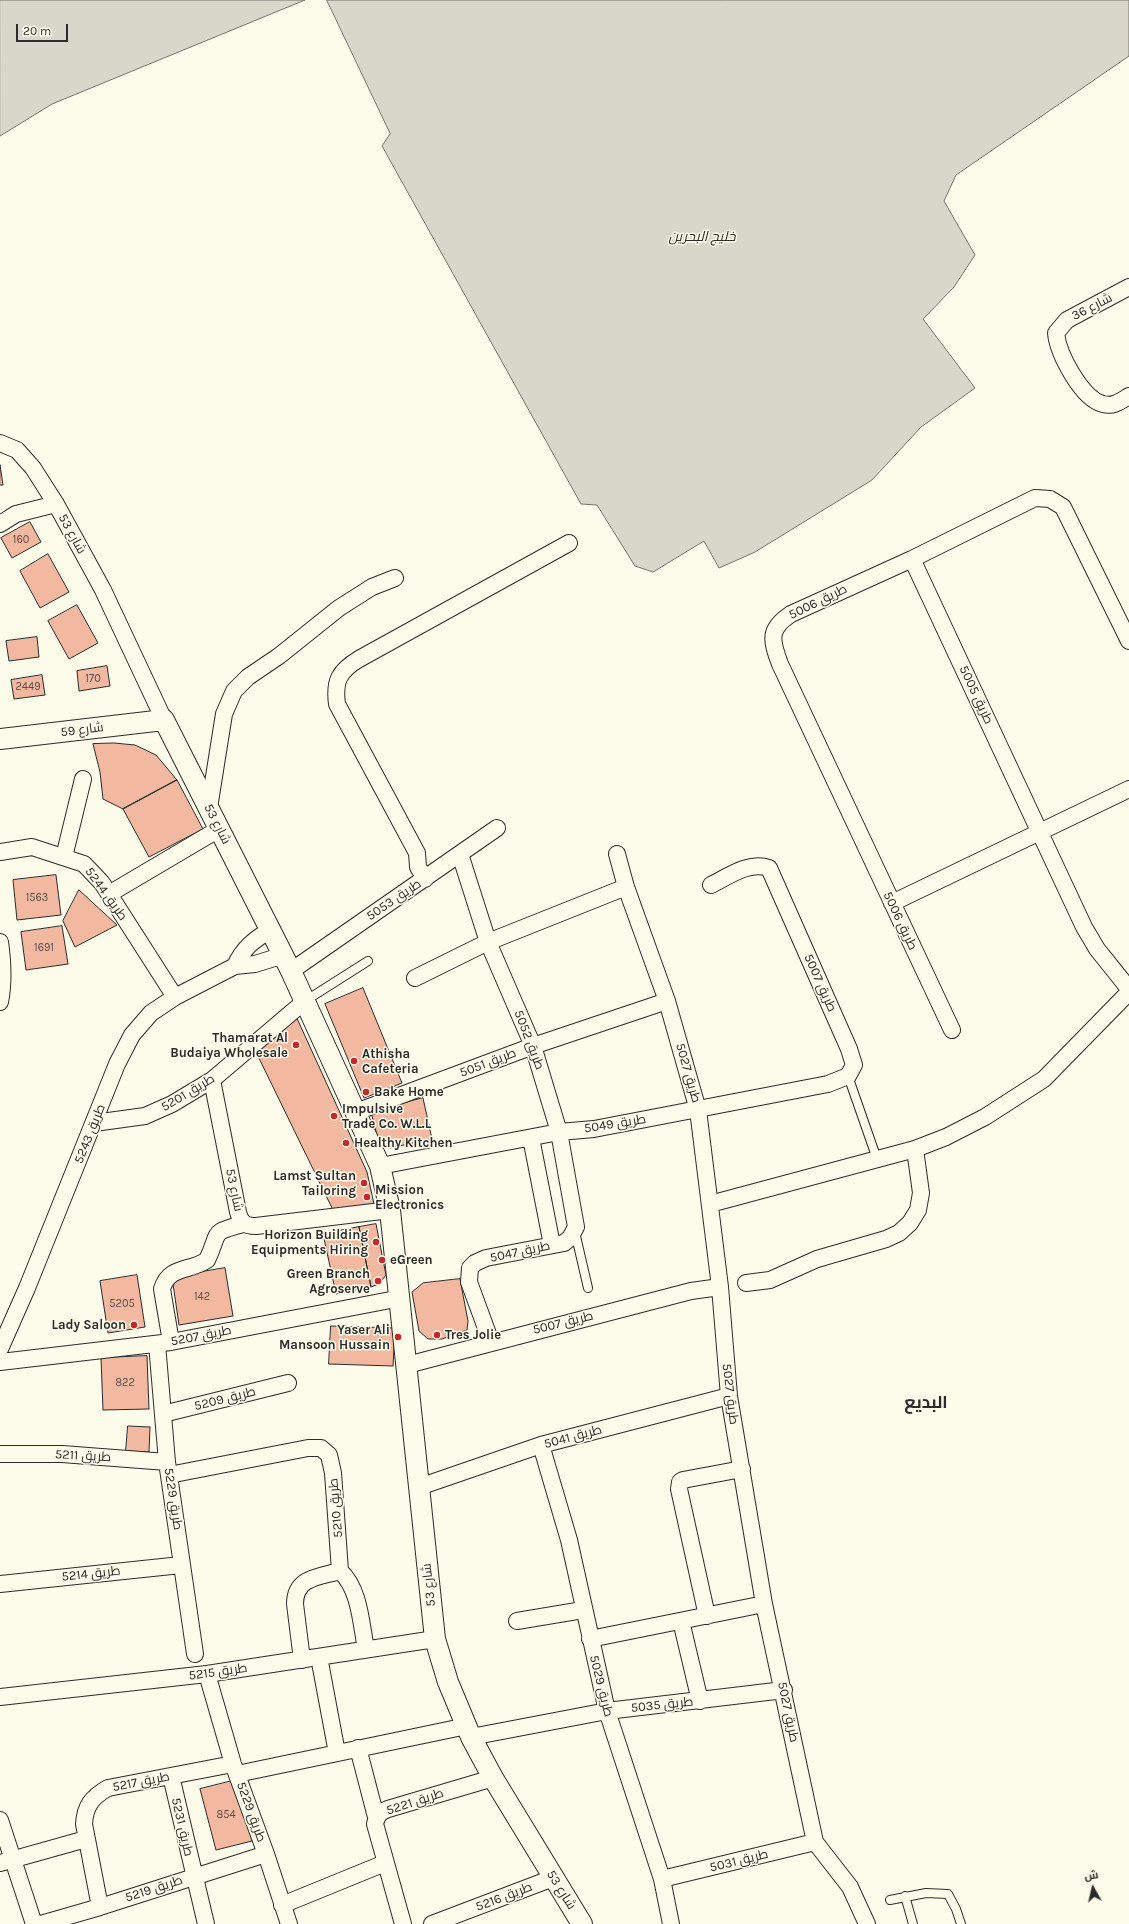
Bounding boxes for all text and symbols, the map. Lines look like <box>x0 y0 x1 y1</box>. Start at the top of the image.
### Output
scale bar <box>18 16 70 42</box>
text: 20 m <box>23 24 51 38</box>
water label: خليج البحرين <box>669 229 735 245</box>
street label: شارع 36 <box>1069 290 1115 324</box>
street label: شارع 53 <box>55 511 89 557</box>
house number: 160 <box>13 533 29 547</box>
street label: طريق 5006 <box>786 581 850 623</box>
street label: طريق 5005 <box>956 663 996 727</box>
house number: 170 <box>85 672 101 686</box>
house number: 2449 <box>15 680 41 694</box>
street label: شارع 59 <box>60 720 104 740</box>
street label: شارع 53 <box>200 801 234 847</box>
street label: طريق 5244 <box>81 864 131 924</box>
street label: طريق 5053 <box>364 876 424 924</box>
street label: طريق 5006 <box>880 889 920 953</box>
house number: 1563 <box>26 891 48 905</box>
house number: 1691 <box>34 941 54 955</box>
street label: طريق 5007 <box>800 952 840 1014</box>
street label: طريق 5052 <box>510 1008 548 1072</box>
place label: Thamarat Al Budaiya Wholesale <box>170 1030 288 1061</box>
marker: Thamarat Al Budaiya Wholesale <box>291 1040 301 1050</box>
street label: طريق 5027 <box>672 1041 704 1105</box>
street label: طريق 5051 <box>457 1045 519 1081</box>
place label: Athisha Cafeteria <box>362 1046 418 1077</box>
marker: Athisha Cafeteria <box>349 1056 359 1066</box>
street label: طريق 5201 <box>158 1071 218 1115</box>
place label: Bake Home <box>374 1084 444 1100</box>
marker: Bake Home <box>361 1087 371 1097</box>
place label: Impulsive Trade Co. W.L.L <box>342 1101 431 1132</box>
street label: طريق 5243 <box>71 1102 109 1166</box>
marker: Impulsive Trade Co. W.L.L <box>329 1111 339 1121</box>
street label: طريق 5049 <box>583 1111 647 1137</box>
place label: Healthy Kitchen <box>354 1135 453 1151</box>
marker: Healthy Kitchen <box>341 1138 351 1148</box>
street label: شارع 53 <box>222 1167 246 1213</box>
place label: Lamst Sultan Tailoring <box>273 1168 356 1199</box>
marker: Lamst Sultan Tailoring <box>359 1178 369 1188</box>
place label: Mission Electronics <box>375 1182 444 1213</box>
marker: Mission Electronics <box>362 1192 372 1202</box>
place label: Horizon Building Equipments Hiring <box>251 1227 368 1258</box>
marker: Horizon Building Equipments Hiring <box>371 1237 381 1247</box>
street label: طريق 5047 <box>488 1238 552 1266</box>
place label: eGreen <box>390 1252 433 1268</box>
marker: eGreen <box>377 1255 387 1265</box>
place label: Green Branch Agroserve <box>287 1266 370 1297</box>
marker: Green Branch Agroserve <box>373 1276 383 1286</box>
house number: 142 <box>194 1290 210 1304</box>
house number: 5205 <box>109 1297 135 1311</box>
street label: طريق 5007 <box>531 1308 595 1338</box>
place label: Lady Saloon <box>51 1317 126 1333</box>
marker: Lady Saloon <box>129 1320 139 1330</box>
street label: طريق 5207 <box>169 1322 233 1350</box>
place label: Yaser Ali Mansoon Hussain <box>279 1322 390 1353</box>
place label: Tres Jolie <box>445 1327 501 1343</box>
marker: Tres Jolie <box>432 1330 442 1340</box>
marker: Yaser Ali Mansoon Hussain <box>393 1332 403 1342</box>
street label: طريق 5027 <box>719 1363 741 1425</box>
house number: 822 <box>115 1376 135 1390</box>
street label: طريق 5209 <box>193 1384 257 1414</box>
district label: البديع <box>904 1393 948 1413</box>
street label: طريق 5041 <box>542 1422 604 1452</box>
street label: طريق 5211 <box>55 1447 111 1465</box>
street label: طريق 5229 <box>160 1467 186 1531</box>
street label: طريق 5210 <box>326 1478 346 1538</box>
street label: طريق 5214 <box>61 1563 121 1585</box>
street label: شارع 53 <box>419 1563 439 1607</box>
street label: طريق 5029 <box>586 1654 616 1718</box>
street label: طريق 5215 <box>188 1660 248 1684</box>
street label: طريق 5027 <box>774 1680 802 1744</box>
street label: طريق 5035 <box>630 1694 694 1716</box>
street label: طريق 5217 <box>111 1769 171 1795</box>
street label: طريق 5229 <box>233 1780 269 1844</box>
street label: طريق 5221 <box>384 1785 446 1819</box>
street label: طريق 5231 <box>168 1796 196 1858</box>
house number: 854 <box>216 1808 236 1822</box>
street label: طريق 5031 <box>708 1846 770 1876</box>
street label: شارع 53 <box>543 1868 579 1912</box>
north arrow <box>1073 1868 1113 1908</box>
text: ش <box>1083 1868 1099 1883</box>
street label: طريق 5219 <box>123 1872 185 1906</box>
street label: طريق 5216 <box>473 1879 535 1915</box>

